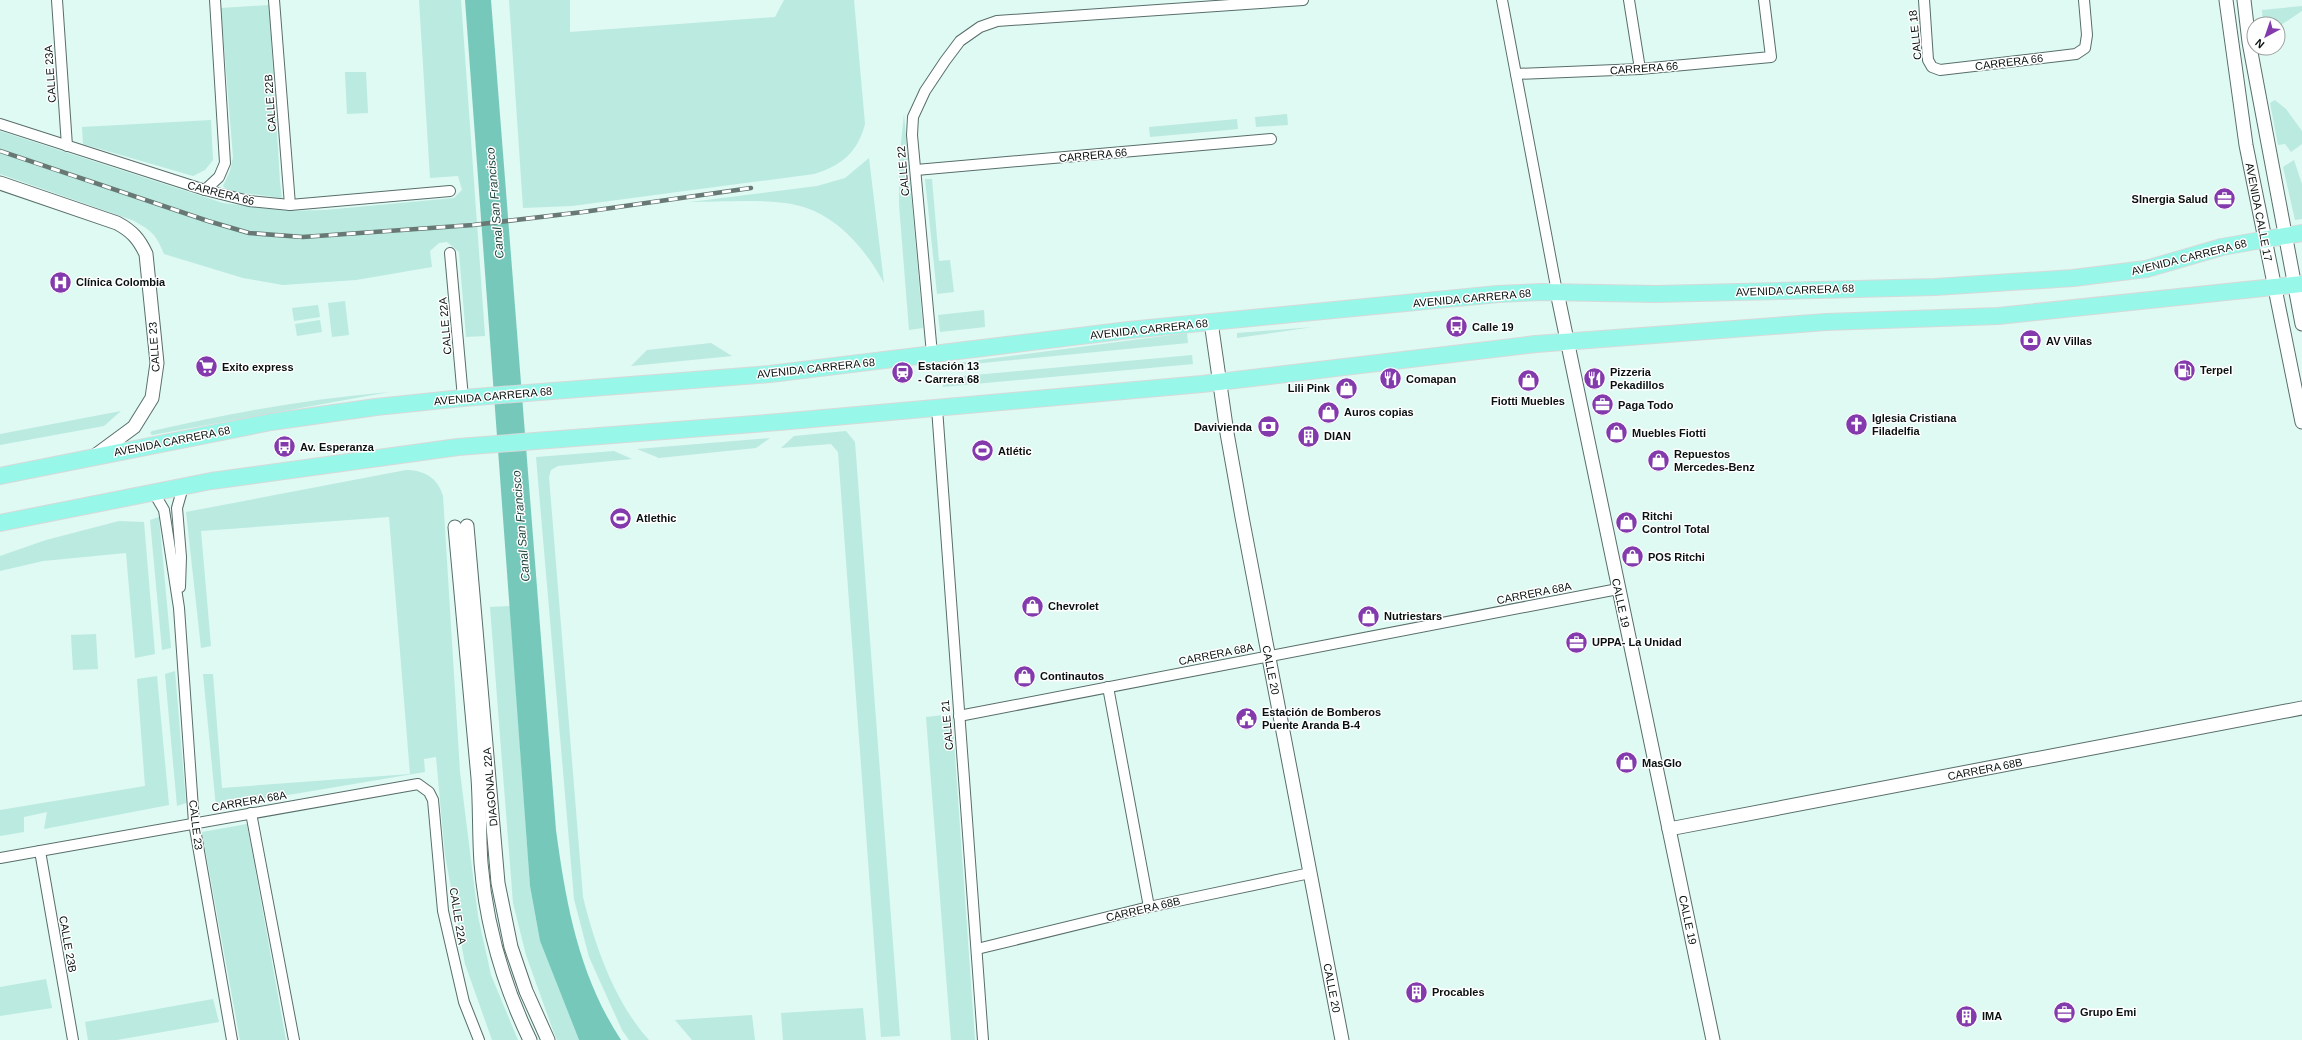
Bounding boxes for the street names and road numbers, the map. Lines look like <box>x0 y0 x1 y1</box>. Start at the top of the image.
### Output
street label: CALLE 18 <box>1906 9 1924 61</box>
street label: CALLE 23A <box>42 44 58 103</box>
street label: CARRERA 66 <box>1974 52 2044 72</box>
street label: CARRERA 66 <box>1609 60 1679 76</box>
street label: CALLE 22B <box>262 74 278 132</box>
street label: CALLE 22 <box>895 145 911 197</box>
street label: CARRERA 66 <box>1058 146 1128 164</box>
street label: AVENIDA CALLE 17 <box>2244 162 2274 262</box>
street label: CARRERA 66 <box>186 179 256 207</box>
street label: AVENIDA CARRERA 68 <box>2130 237 2248 277</box>
street label: AVENIDA CARRERA 68 <box>1736 282 1854 298</box>
street label: AVENIDA CARRERA 68 <box>1412 287 1532 309</box>
street label: CALLE 22A <box>436 296 453 355</box>
street label: AVENIDA CARRERA 68 <box>1089 317 1209 341</box>
street label: CALLE 23 <box>146 322 162 372</box>
street label: AVENIDA CARRERA 68 <box>756 356 876 380</box>
street label: AVENIDA CARRERA 68 <box>433 385 553 407</box>
street label: AVENIDA CARRERA 68 <box>113 424 231 458</box>
street label: CALLE 19 <box>1610 577 1632 629</box>
street label: CARRERA 68A <box>1496 580 1573 606</box>
street label: CARRERA 68A <box>1178 641 1255 667</box>
street label: CALLE 20 <box>1260 644 1282 696</box>
street label: CALLE 21 <box>939 699 955 751</box>
street label: DIAGONAL 22A <box>481 746 499 827</box>
street label: CARRERA 68B <box>1947 756 2023 782</box>
street label: CARRERA 68A <box>211 788 288 813</box>
street label: CALLE 23 <box>187 799 205 851</box>
street label: CALLE 22A <box>448 887 469 946</box>
street label: CALLE 19 <box>1677 894 1699 946</box>
street label: CARRERA 68B <box>1105 895 1181 923</box>
street label: CALLE 23B <box>57 915 79 973</box>
street label: CALLE 20 <box>1321 962 1343 1014</box>

